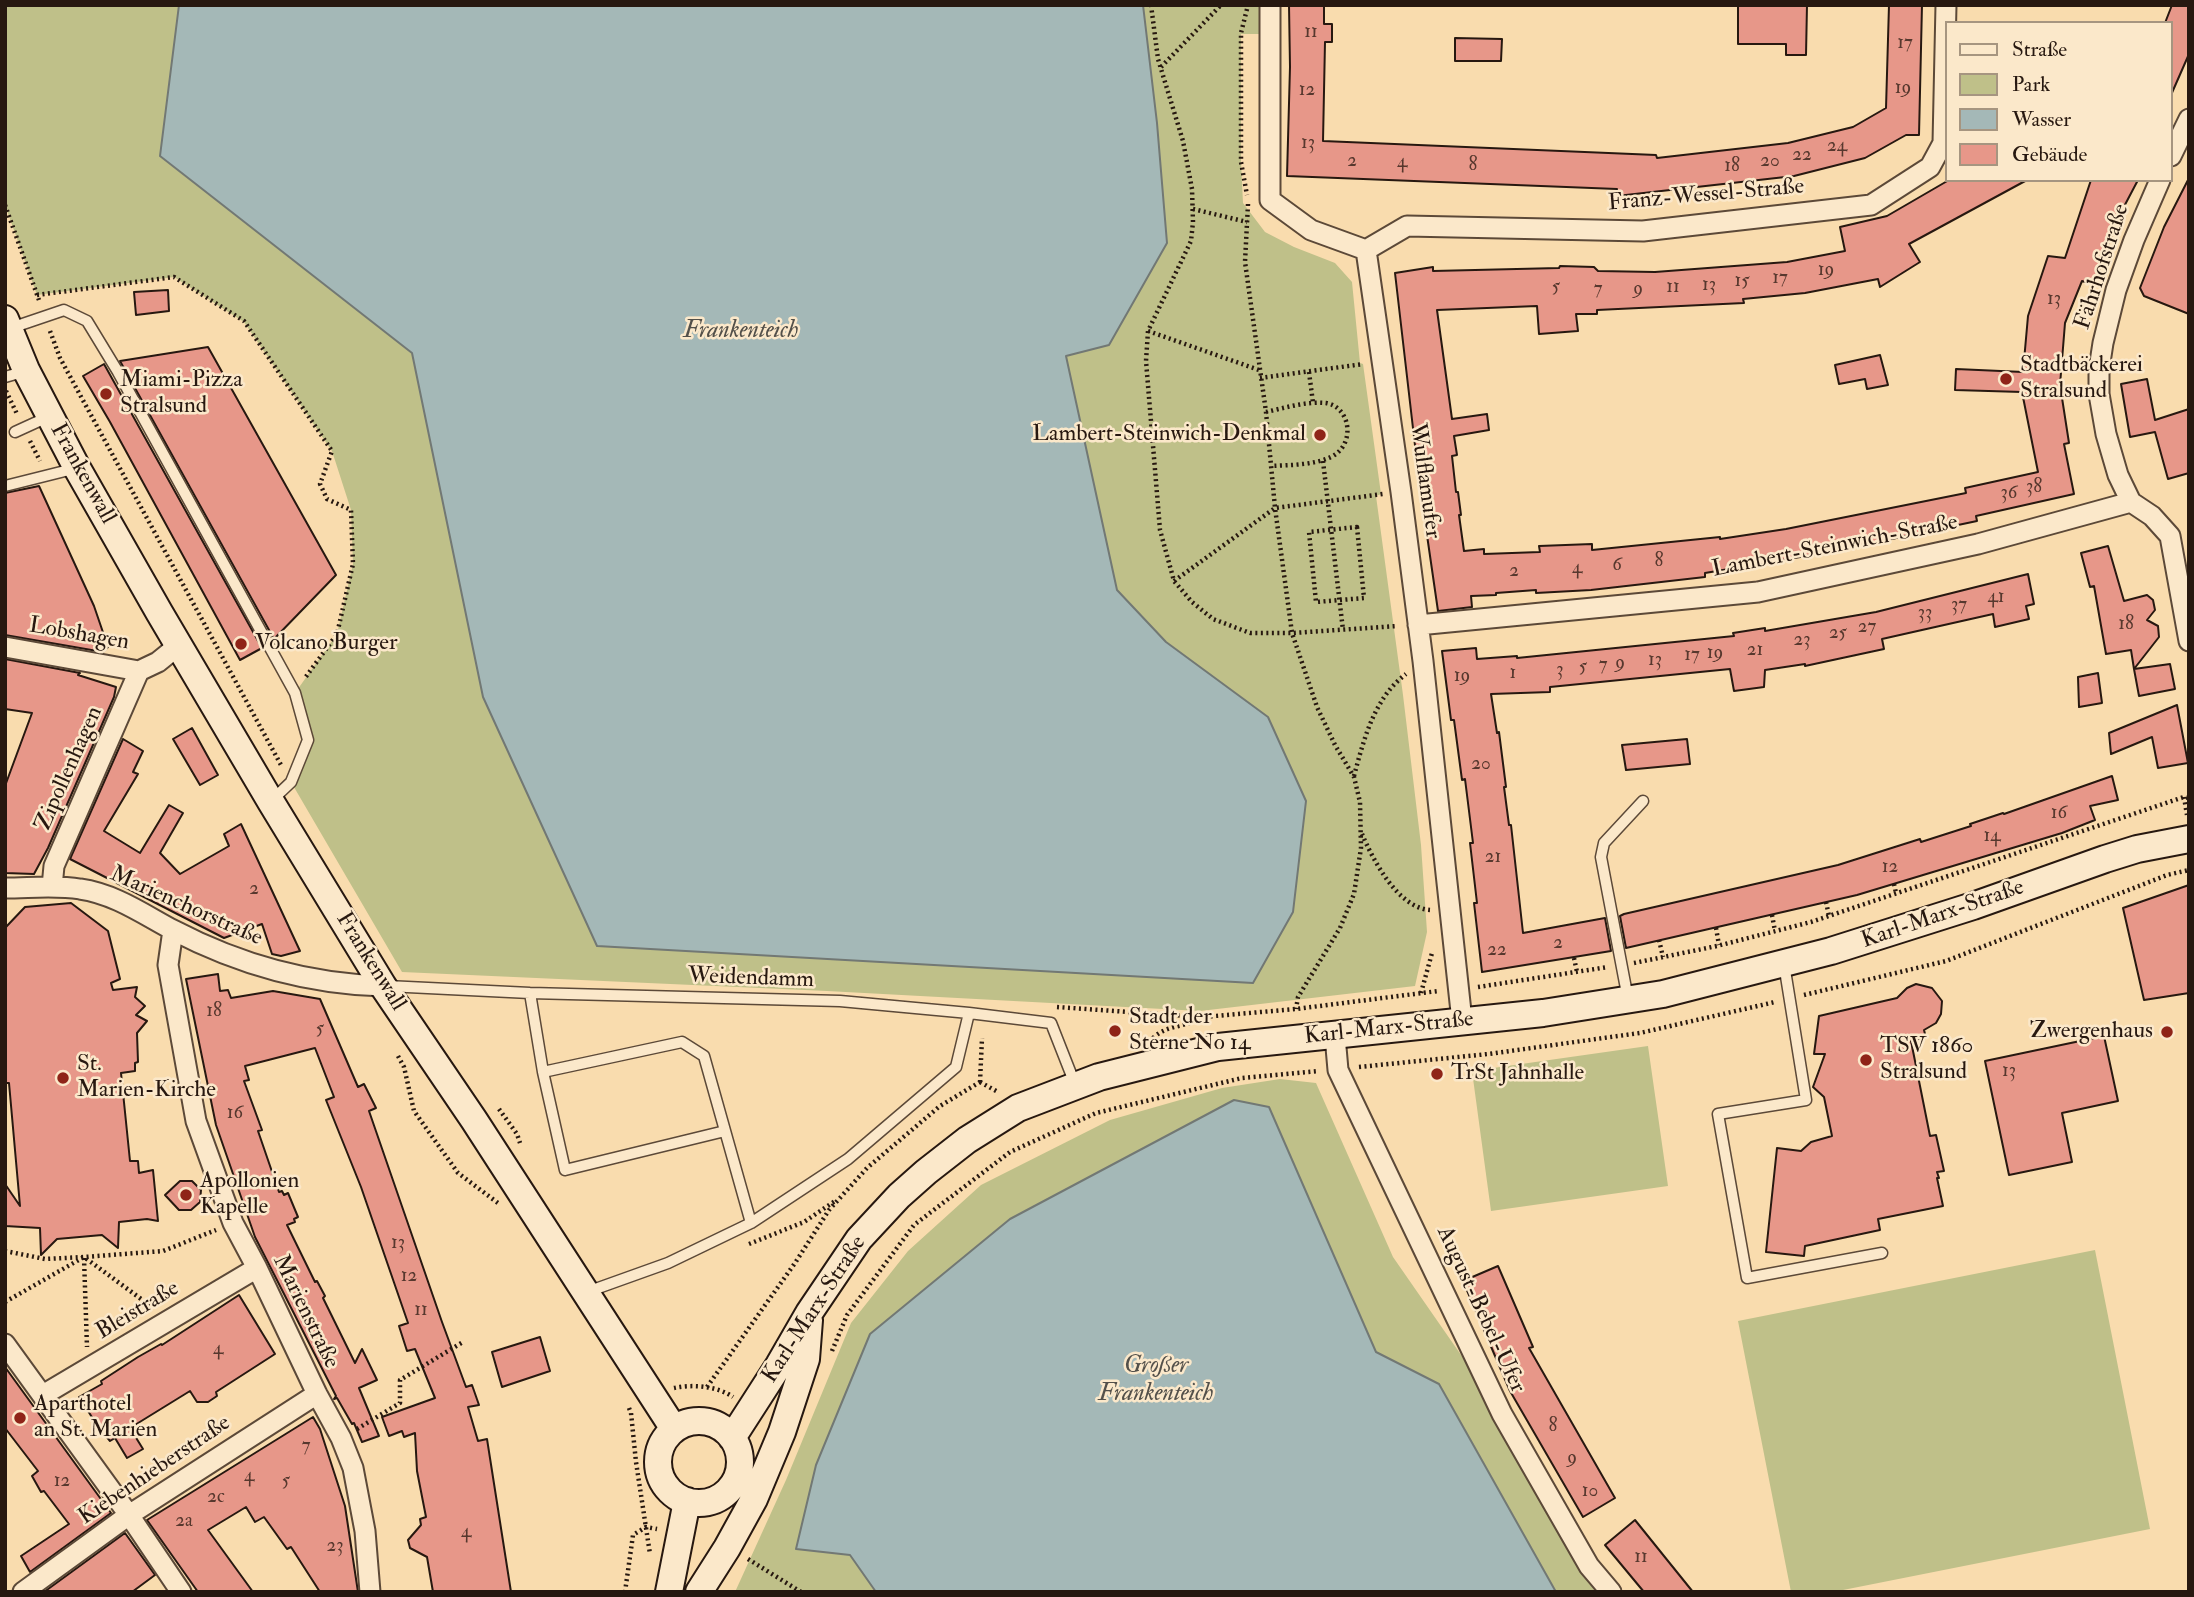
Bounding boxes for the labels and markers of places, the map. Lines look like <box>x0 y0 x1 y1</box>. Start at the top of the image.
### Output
place label: Stadtbäckerei Stralsund <box>2020 352 2143 406</box>
place label: Miami-Pizza Stralsund <box>120 367 243 421</box>
marker: Stadtbäckerei Stralsund <box>1998 371 2014 387</box>
marker: Miami-Pizza Stralsund <box>98 386 114 402</box>
place label: Lambert-Steinwich-Denkmal <box>1032 421 1306 449</box>
marker: Lambert-Steinwich-Denkmal <box>1312 427 1328 443</box>
place label: Volcano Burger <box>255 630 398 658</box>
marker: Volcano Burger <box>233 636 249 652</box>
place label: Stadt der Sterne No 14 <box>1129 1004 1250 1058</box>
place label: Zwergenhaus <box>2030 1018 2153 1046</box>
marker: Stadt der Sterne No 14 <box>1107 1023 1123 1039</box>
marker: Zwergenhaus <box>2159 1024 2175 1040</box>
place label: TSV 1860 Stralsund <box>1880 1033 1973 1087</box>
place label: St. Marien-Kirche <box>77 1051 216 1105</box>
marker: TSV 1860 Stralsund <box>1858 1052 1874 1068</box>
place label: TrSt Jahnhalle <box>1451 1060 1584 1088</box>
marker: TrSt Jahnhalle <box>1429 1066 1445 1082</box>
marker: St. Marien-Kirche <box>55 1070 71 1086</box>
place label: Apollonien Kapelle <box>200 1168 299 1222</box>
marker: Apollonien Kapelle <box>178 1187 194 1203</box>
place label: Aparthotel an St. Marien <box>34 1391 157 1445</box>
marker: Aparthotel an St. Marien <box>12 1410 28 1426</box>

